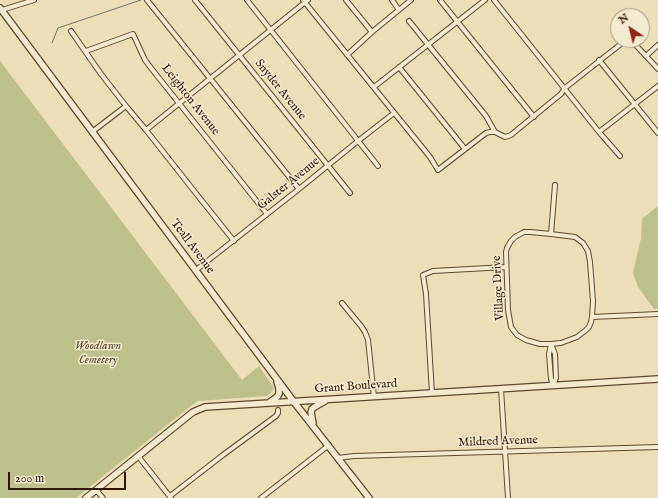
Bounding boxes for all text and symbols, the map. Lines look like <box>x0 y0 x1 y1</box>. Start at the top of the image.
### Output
north arrow <box>610 8 650 48</box>
text: N <box>616 11 632 27</box>
street label: Snyder Avenue <box>251 57 309 123</box>
street label: Leighton Avenue <box>158 62 222 138</box>
street label: Galster Avenue <box>255 155 323 213</box>
street label: Teall Avenue <box>167 217 217 277</box>
street label: Village Drive <box>490 255 508 321</box>
park label: Woodlawn Cemetery <box>75 340 121 368</box>
street label: Grant Boulevard <box>314 377 398 397</box>
street label: Mildred Avenue <box>458 433 538 451</box>
scale bar <box>10 464 128 490</box>
text: 200 m <box>15 471 44 486</box>

